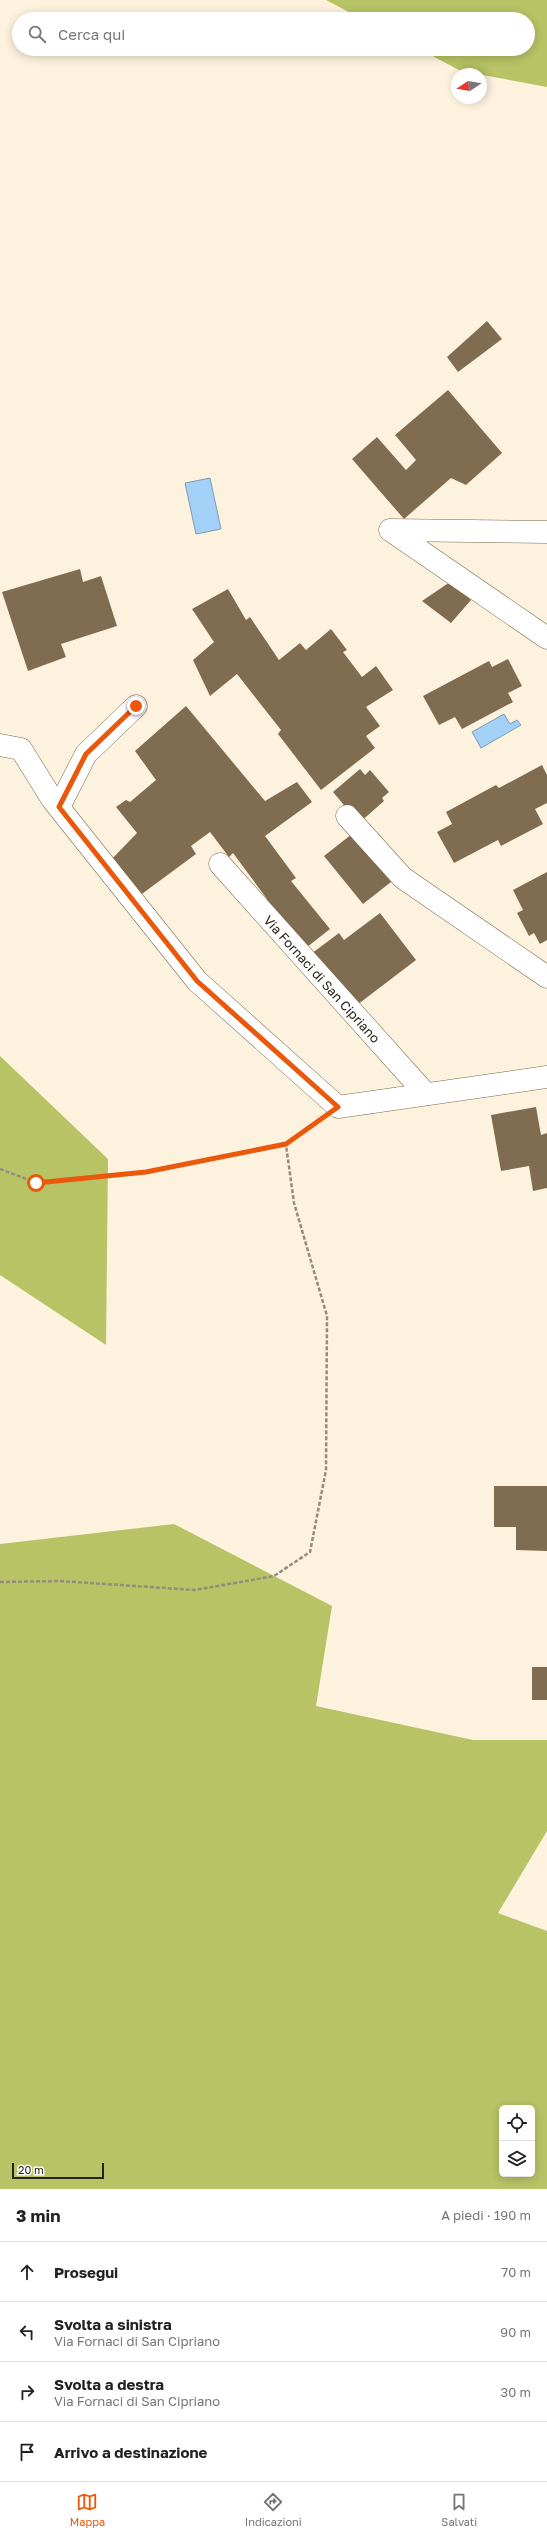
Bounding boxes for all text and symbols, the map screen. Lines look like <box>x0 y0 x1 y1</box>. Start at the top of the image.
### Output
search box <box>12 12 535 56</box>
icon: search <box>26 23 48 45</box>
text: Cerca qui <box>58 25 125 43</box>
north arrow <box>451 68 487 104</box>
route end <box>127 697 145 715</box>
street label: Via Fornaci di San Cipriano <box>260 912 384 1046</box>
route start <box>27 1174 45 1192</box>
map controls <box>499 2105 535 2177</box>
button: locate <box>499 2105 535 2141</box>
button: layers <box>499 2141 535 2177</box>
scale bar <box>12 2161 104 2180</box>
text: 20 m <box>18 2163 44 2176</box>
text: 3 min <box>16 2205 60 2226</box>
text: A piedi · 190 m <box>441 2207 531 2223</box>
icon: ahead <box>16 2261 38 2283</box>
text: Prosegui <box>54 2263 118 2281</box>
text: 70 m <box>501 2264 531 2280</box>
text: Svolta a sinistra <box>54 2315 172 2333</box>
icon: left <box>16 2321 38 2343</box>
text: 90 m <box>500 2324 531 2340</box>
text: Via Fornaci di San Cipriano <box>54 2333 220 2349</box>
text: Svolta a destra <box>54 2375 164 2393</box>
icon: right <box>16 2381 38 2403</box>
text: 30 m <box>501 2384 531 2400</box>
text: Via Fornaci di San Cipriano <box>54 2393 220 2409</box>
icon: arrive <box>16 2441 38 2463</box>
text: Arrivo a destinazione <box>54 2443 207 2461</box>
tab: Mappa <box>70 2491 105 2528</box>
tab: Indicazioni <box>245 2491 302 2528</box>
tab: Salvati <box>441 2491 477 2528</box>

